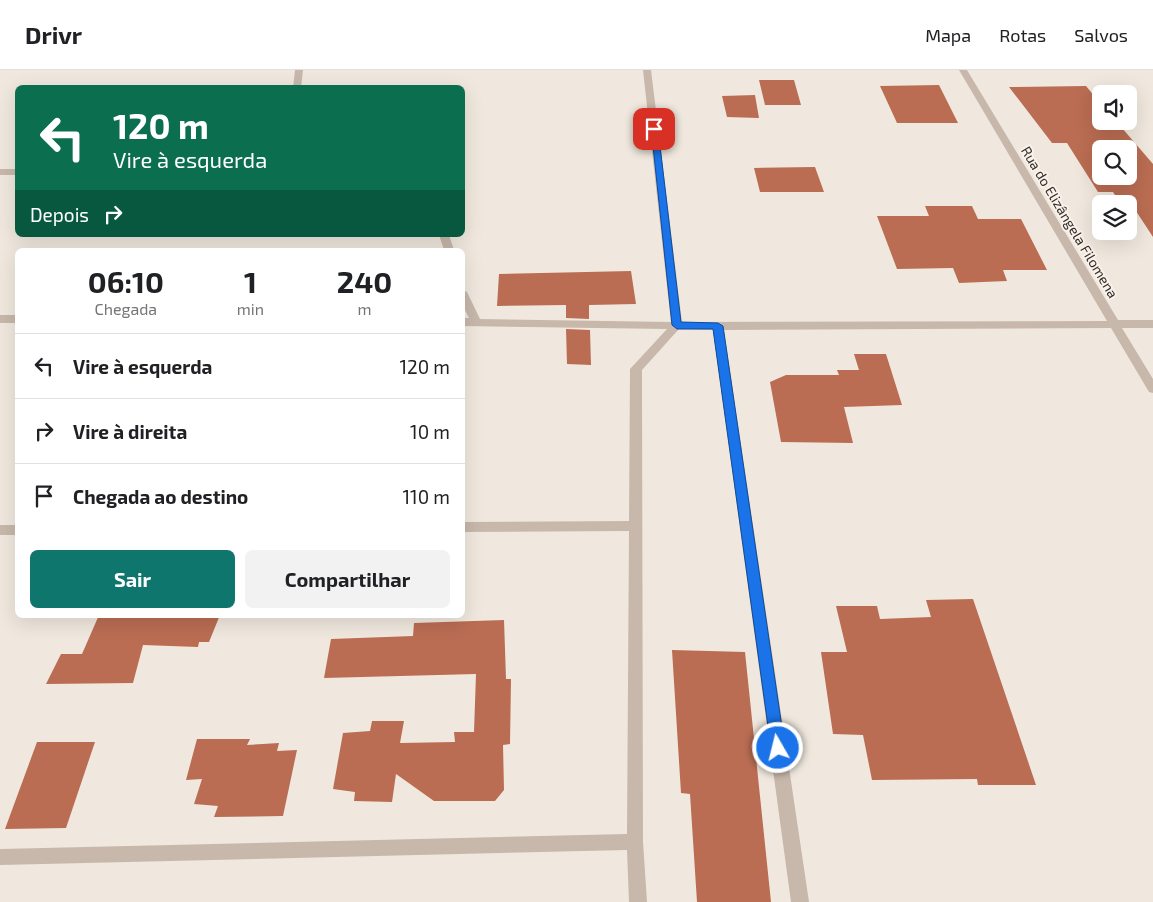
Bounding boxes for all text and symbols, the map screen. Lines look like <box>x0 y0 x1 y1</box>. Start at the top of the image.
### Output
text: Drivr <box>25 20 82 49</box>
text: Mapa <box>925 24 971 46</box>
text: Rotas <box>999 24 1046 46</box>
text: Salvos <box>1074 24 1128 46</box>
map controls <box>1092 85 1137 240</box>
button: sound <box>1092 85 1137 130</box>
text: 120 m <box>113 104 209 146</box>
icon: left <box>30 105 95 170</box>
pin <box>633 108 675 150</box>
icon: arrive <box>640 115 668 143</box>
button: search <box>1092 140 1137 185</box>
street label: Rua do Elizângela Filomena <box>1018 143 1122 301</box>
text: Vire à esquerda <box>113 146 267 172</box>
button: layers <box>1092 195 1137 240</box>
icon: right <box>99 200 127 228</box>
text: Depois <box>30 203 89 226</box>
text: 06:10 <box>88 263 164 299</box>
text: 1 <box>244 263 257 299</box>
text: 240 <box>337 263 392 299</box>
text: Chegada <box>95 299 157 318</box>
text: min <box>237 299 264 318</box>
text: m <box>357 299 372 318</box>
icon: left <box>30 352 58 380</box>
text: Vire à esquerda <box>73 355 212 378</box>
text: 120 m <box>399 355 450 378</box>
icon: right <box>30 417 58 445</box>
text: Vire à direita <box>73 420 187 443</box>
text: 10 m <box>410 420 450 443</box>
icon: arrive <box>30 482 58 510</box>
text: Chegada ao destino <box>73 485 248 508</box>
text: 110 m <box>403 485 450 508</box>
button: Sair <box>30 550 235 608</box>
button: Compartilhar <box>245 550 450 608</box>
position arrow <box>751 721 803 773</box>

